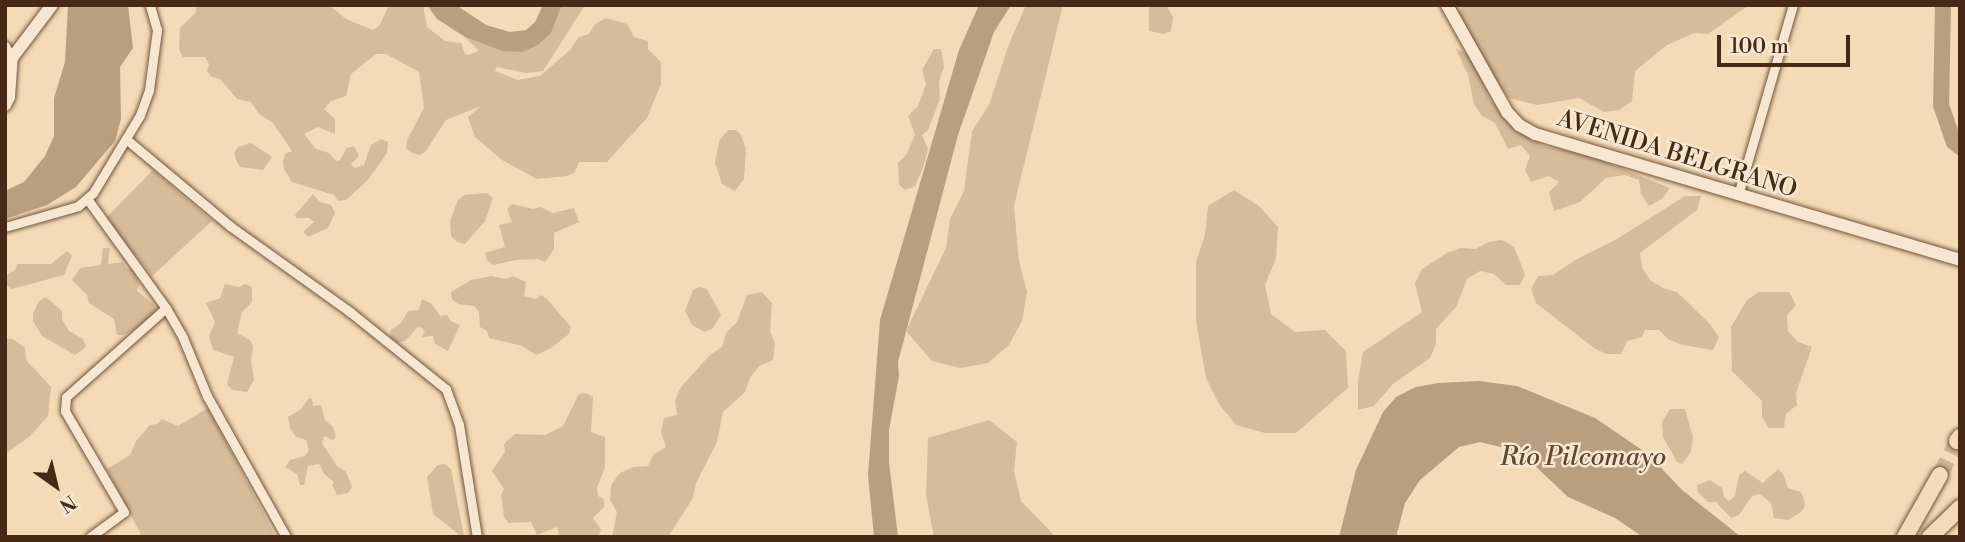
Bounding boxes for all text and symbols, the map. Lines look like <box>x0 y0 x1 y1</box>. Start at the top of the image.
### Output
scale bar <box>1720 21 1853 65</box>
text: 100 m <box>1730 34 1789 60</box>
street label: AVENIDA BELGRANO <box>1554 105 1800 205</box>
water label: Río Pilcomayo <box>1500 442 1666 474</box>
north arrow <box>21 451 91 521</box>
text: N <box>55 489 81 518</box>

